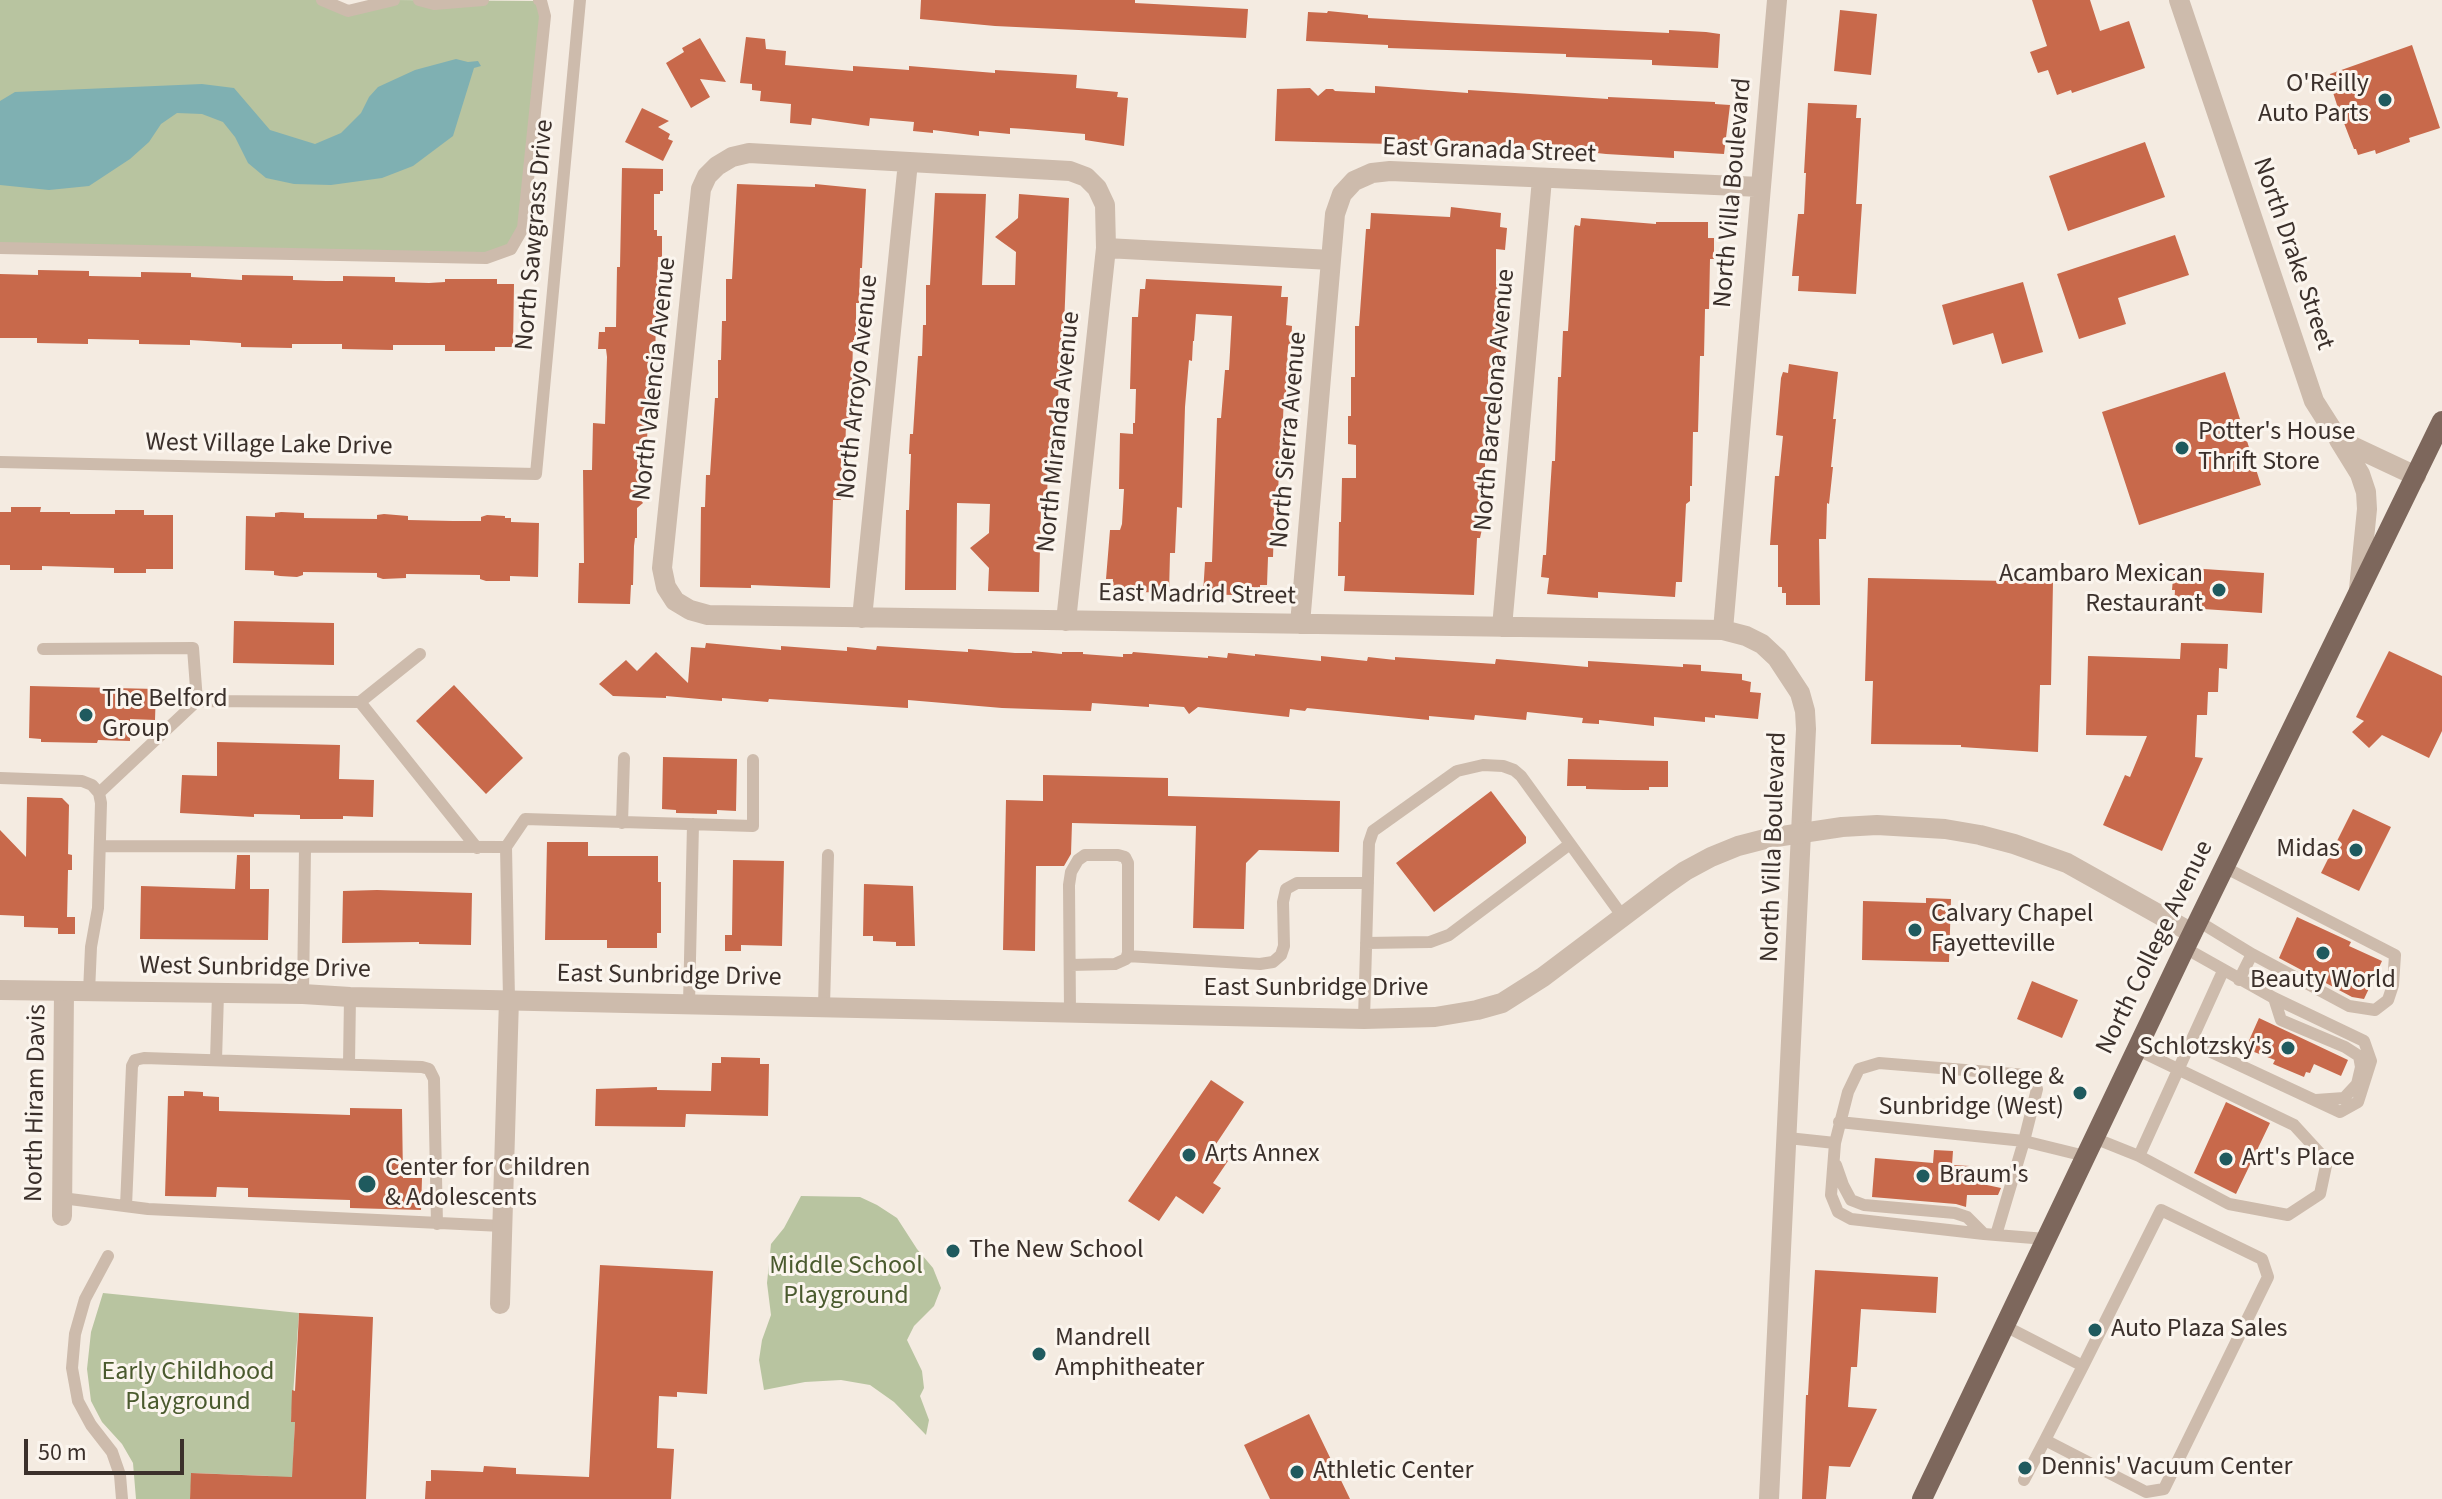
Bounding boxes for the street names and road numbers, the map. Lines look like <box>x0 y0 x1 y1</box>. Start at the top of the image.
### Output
street label: North Villa Boulevard <box>1708 77 1760 309</box>
street label: North Sawgrass Drive <box>510 118 562 352</box>
street label: East Granada Street <box>1382 133 1596 171</box>
street label: North Drake Street <box>2244 154 2340 354</box>
street label: North Valencia Avenue <box>628 256 684 502</box>
street label: North Barcelona Avenue <box>1469 268 1523 532</box>
street label: North Arroyo Avenue <box>832 273 886 501</box>
street label: North Miranda Avenue <box>1032 310 1088 554</box>
street label: North Sierra Avenue <box>1265 330 1315 550</box>
street label: West Village Lake Drive <box>145 428 393 464</box>
street label: East Madrid Street <box>1098 579 1296 613</box>
street label: North Villa Boulevard <box>1755 731 1795 963</box>
street label: North College Avenue <box>2091 836 2221 1060</box>
street label: West Sunbridge Drive <box>139 951 371 987</box>
street label: East Sunbridge Drive <box>556 959 782 995</box>
street label: East Sunbridge Drive <box>1204 973 1428 1005</box>
street label: North Hiram Davis <box>20 1004 54 1202</box>

